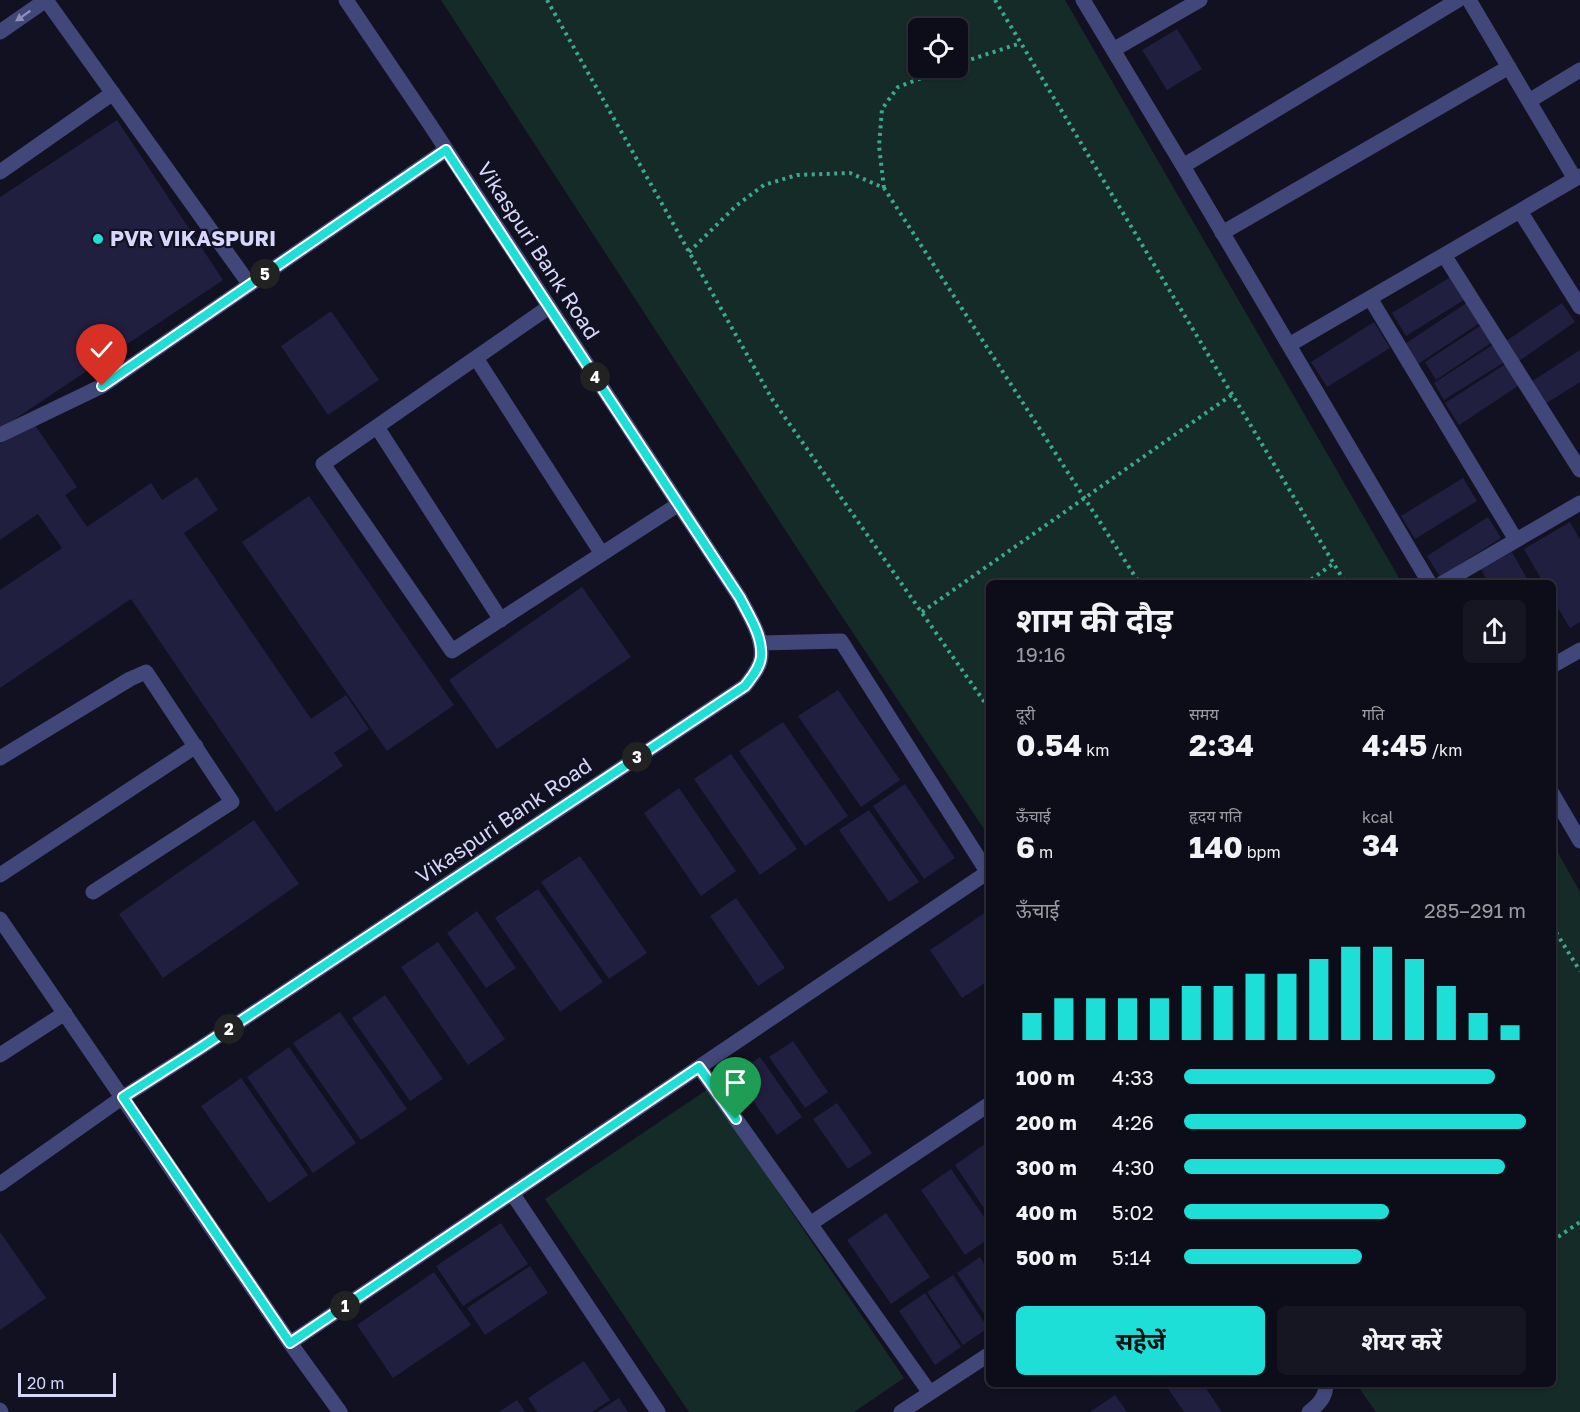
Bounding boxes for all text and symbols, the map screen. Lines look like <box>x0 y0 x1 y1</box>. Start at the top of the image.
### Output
one-way arrow <box>15 10 31 21</box>
map controls <box>908 18 968 78</box>
button: locate <box>908 18 968 78</box>
street label: Vikaspuri Bank Road <box>472 157 606 344</box>
place label: PVR VIKASPURI <box>110 225 276 251</box>
marker: PVR VIKASPURI <box>91 232 105 246</box>
pin: 5 <box>250 259 280 289</box>
text: 5 <box>260 264 270 284</box>
pin <box>76 324 127 386</box>
icon: check <box>85 333 118 366</box>
pin: 4 <box>580 362 610 392</box>
text: 4 <box>590 367 600 387</box>
text: शाम की दौड़ <box>1016 600 1173 639</box>
button: share <box>1463 600 1526 663</box>
text: 19:16 <box>1016 642 1066 666</box>
text: दूरी <box>1016 704 1035 724</box>
text: समय <box>1189 704 1219 724</box>
text: गति <box>1362 704 1384 724</box>
text: 0.54 <box>1016 727 1082 763</box>
text: 2:34 <box>1189 727 1254 763</box>
text: 4:45 <box>1362 727 1427 763</box>
text: km <box>1082 740 1109 760</box>
text: /km <box>1427 740 1462 760</box>
pin: 3 <box>622 742 652 772</box>
text: 3 <box>632 747 642 767</box>
street label: Vikaspuri Bank Road <box>411 752 596 889</box>
text: ऊँचाई <box>1016 806 1051 826</box>
text: हृदय गति <box>1189 806 1242 826</box>
text: kcal <box>1362 807 1394 827</box>
text: 34 <box>1362 827 1399 863</box>
text: 6 <box>1016 829 1035 865</box>
text: 140 <box>1189 829 1243 865</box>
text: m <box>1035 842 1053 862</box>
text: bpm <box>1243 842 1281 862</box>
text: ऊँचाई <box>1016 898 1059 922</box>
text: 285–291 m <box>1424 898 1526 922</box>
pin: 2 <box>214 1014 244 1044</box>
text: 2 <box>224 1019 234 1039</box>
pin <box>710 1057 761 1119</box>
text: 100 m <box>1016 1065 1075 1089</box>
text: 4:33 <box>1112 1065 1154 1089</box>
icon: arrive <box>719 1066 752 1099</box>
text: 200 m <box>1016 1110 1077 1134</box>
text: 4:26 <box>1112 1110 1154 1134</box>
text: 300 m <box>1016 1155 1077 1179</box>
text: 4:30 <box>1112 1155 1154 1179</box>
text: 400 m <box>1016 1200 1077 1224</box>
text: 5:02 <box>1112 1200 1154 1224</box>
text: 500 m <box>1016 1245 1077 1269</box>
text: 5:14 <box>1112 1245 1152 1269</box>
pin: 1 <box>330 1291 360 1321</box>
text: 1 <box>341 1296 349 1316</box>
button: सहेजें <box>1016 1306 1265 1375</box>
button: शेयर करें <box>1277 1306 1526 1375</box>
scale bar <box>18 1370 116 1398</box>
text: 20 m <box>27 1373 64 1393</box>

